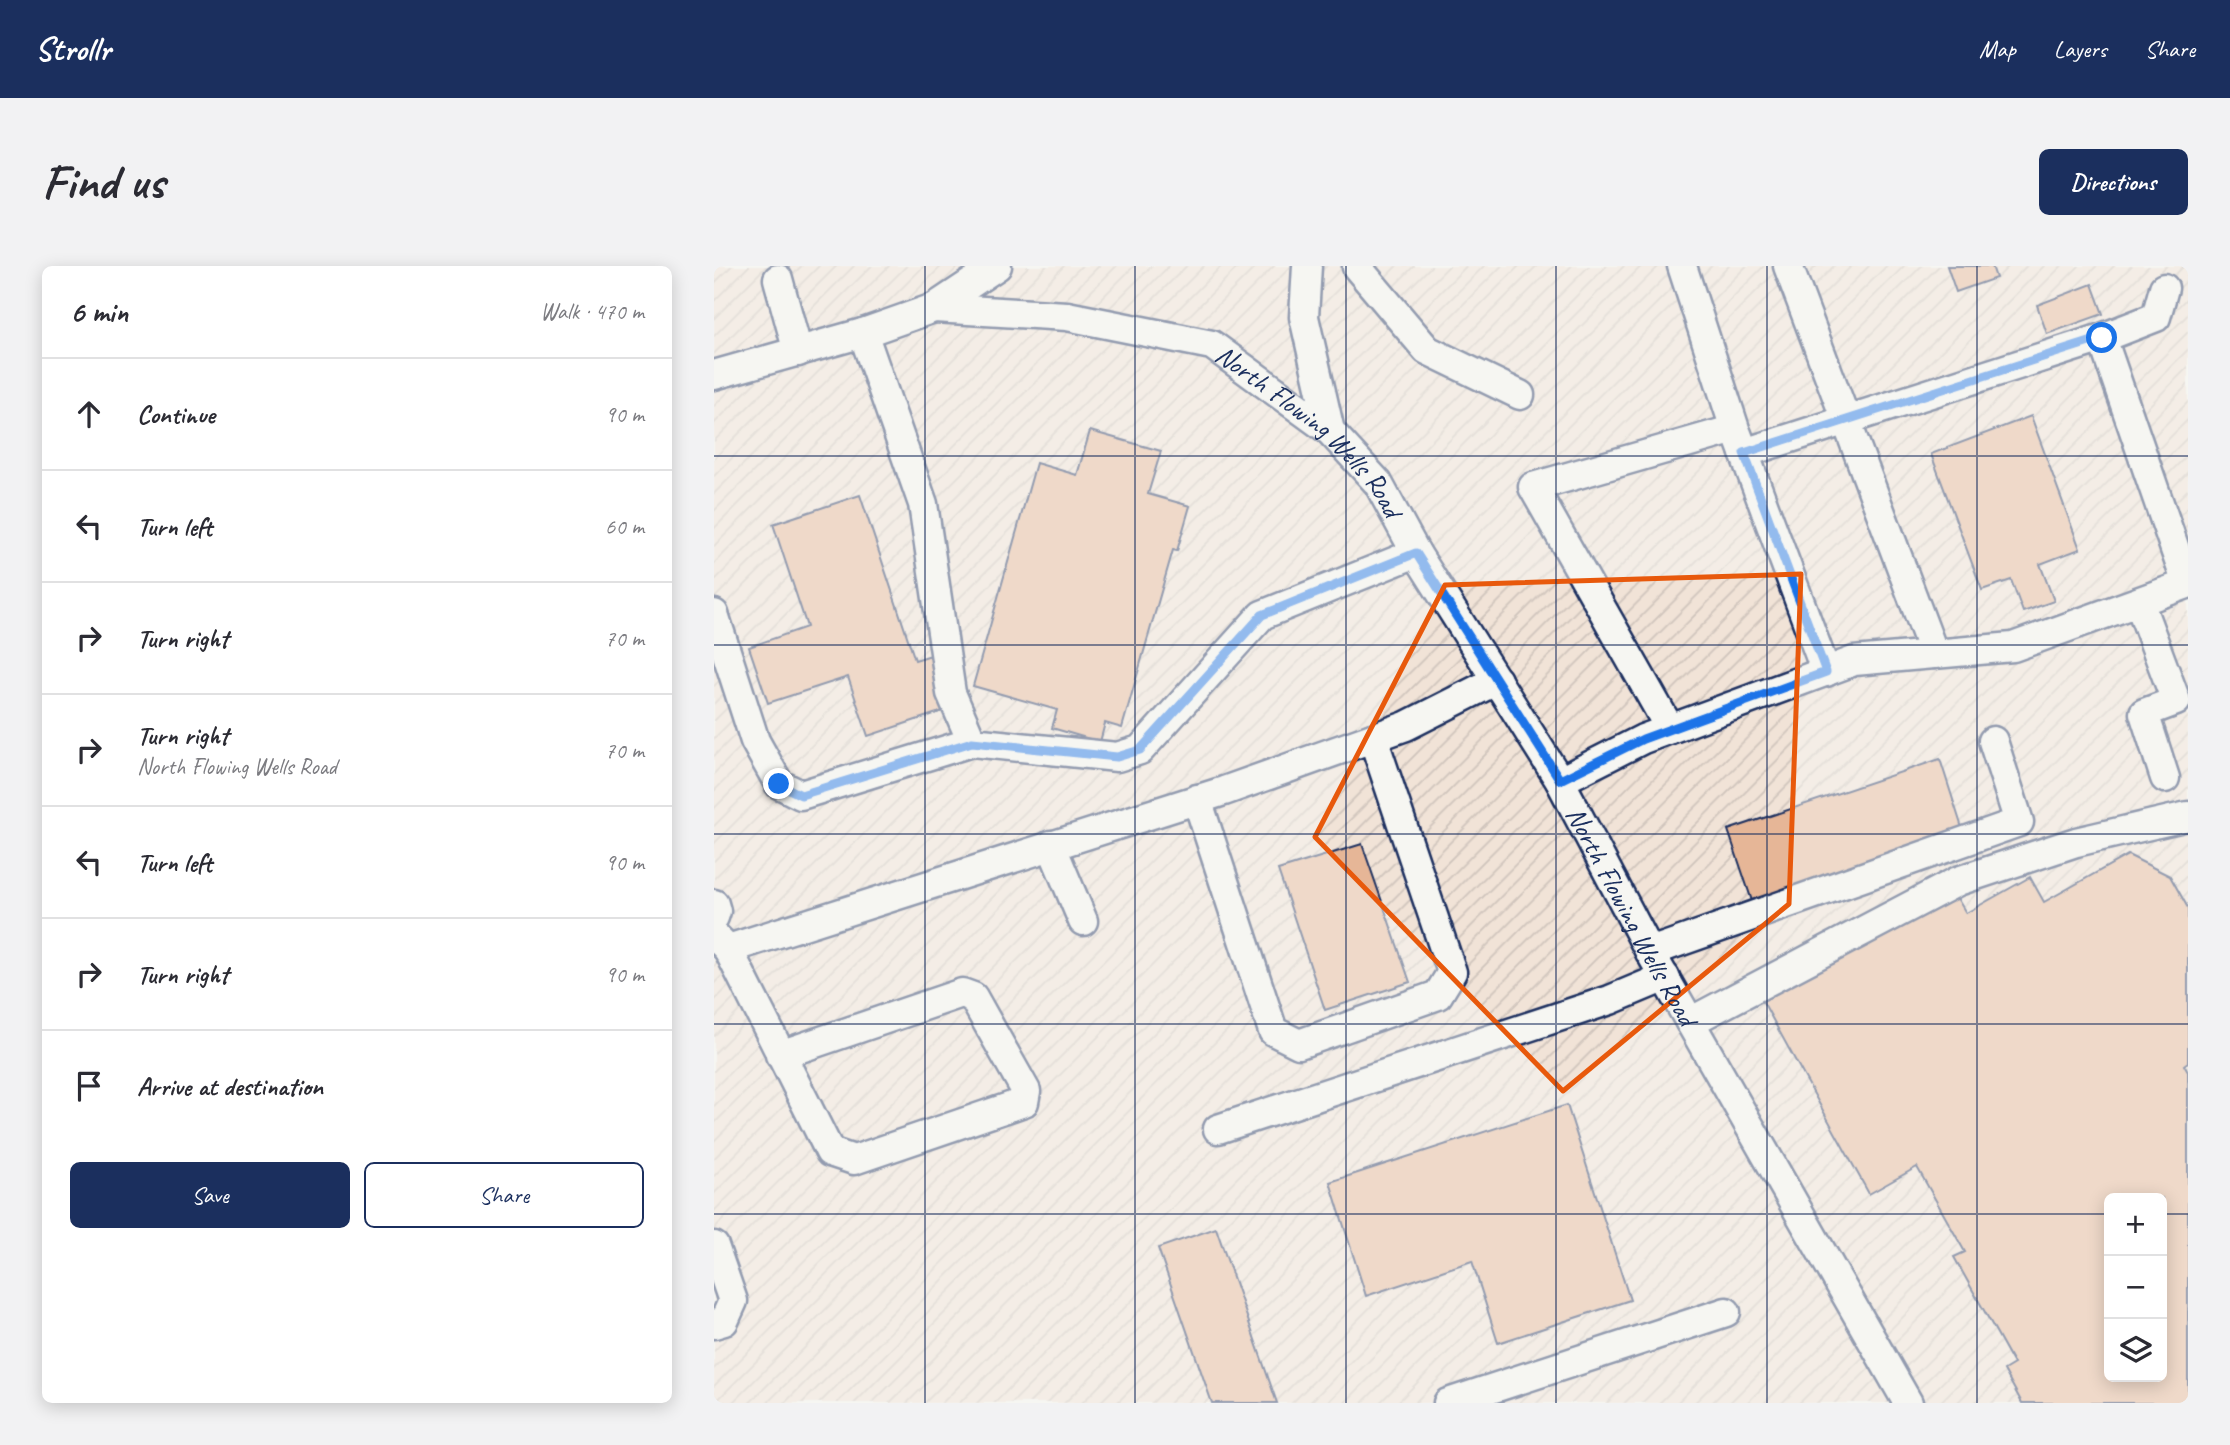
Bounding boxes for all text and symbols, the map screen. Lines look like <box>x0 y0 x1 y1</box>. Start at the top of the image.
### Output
text: Strollr <box>35 28 110 70</box>
text: Map <box>1979 34 2016 64</box>
text: Layers <box>2054 34 2107 64</box>
text: Share <box>2145 34 2195 64</box>
button: Directions <box>2039 149 2188 215</box>
text: Find us <box>42 151 164 213</box>
text: 6 min <box>70 293 128 331</box>
text: Walk · 470 m <box>540 297 644 326</box>
route start <box>2086 322 2117 353</box>
street label: North Flowing Wells Road <box>1209 337 1412 527</box>
icon: ahead <box>70 395 108 433</box>
text: Continue <box>137 398 215 431</box>
text: 90 m <box>605 400 644 429</box>
icon: left <box>70 507 108 545</box>
text: Turn left <box>137 510 212 543</box>
text: 60 m <box>605 512 644 541</box>
icon: right <box>70 619 108 657</box>
text: Turn right <box>137 622 228 655</box>
text: 70 m <box>605 624 644 653</box>
text: Turn right <box>137 719 228 752</box>
icon: right <box>70 731 108 769</box>
text: 70 m <box>605 736 644 765</box>
text: North Flowing Wells Road <box>137 752 337 781</box>
route end <box>763 768 794 799</box>
street label: North Flowing Wells Road <box>1558 800 1707 1035</box>
icon: left <box>70 843 108 881</box>
text: Turn left <box>137 846 212 879</box>
text: 90 m <box>605 848 644 877</box>
icon: right <box>70 955 108 993</box>
text: Turn right <box>137 958 228 991</box>
text: 90 m <box>605 960 644 989</box>
icon: arrive <box>70 1067 108 1105</box>
text: Arrive at destination <box>137 1070 323 1103</box>
button: Save <box>70 1162 350 1228</box>
button: Share <box>364 1162 644 1228</box>
map controls <box>2104 1193 2167 1382</box>
button: + <box>2104 1193 2167 1256</box>
button: − <box>2104 1256 2167 1319</box>
button: layers <box>2104 1319 2167 1382</box>

